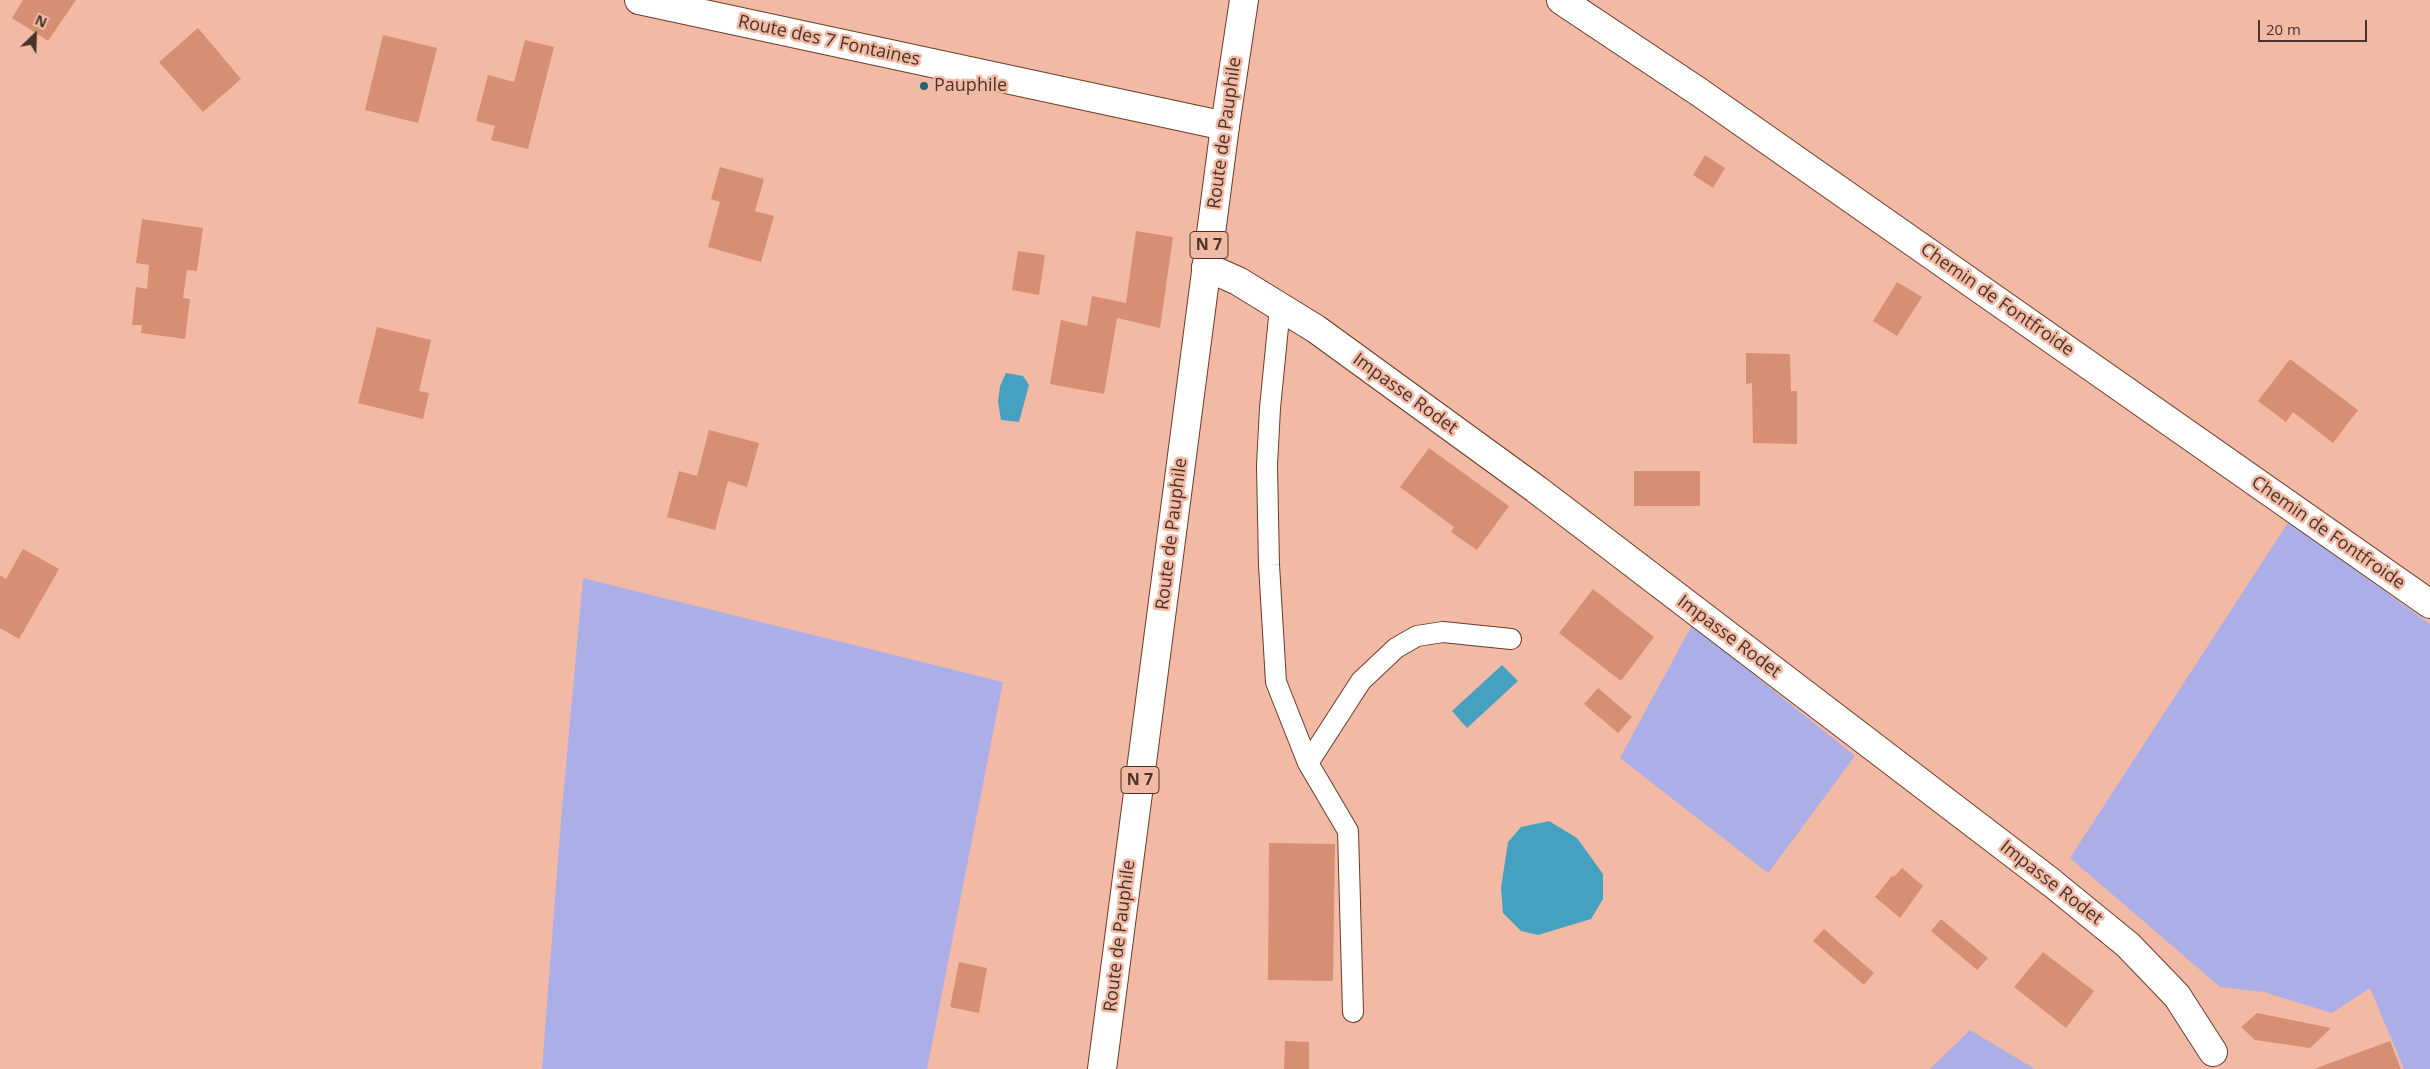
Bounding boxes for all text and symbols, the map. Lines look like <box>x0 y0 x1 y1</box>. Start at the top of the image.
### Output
north arrow <box>10 10 60 60</box>
text: N <box>32 10 50 32</box>
scale bar <box>2260 10 2369 42</box>
street label: Route des 7 Fontaines <box>736 11 922 71</box>
text: 20 m <box>2266 19 2301 39</box>
street label: Route de Pauphile <box>1204 56 1246 210</box>
place label: Pauphile <box>934 75 1007 97</box>
marker: Pauphile <box>918 80 930 92</box>
road number: N 7 <box>1190 232 1228 258</box>
street label: Chemin de Fontfroide <box>1916 239 2078 361</box>
street label: Impasse Rodet <box>1348 349 1462 439</box>
street label: Route de Pauphile <box>1152 457 1192 611</box>
street label: Chemin de Fontfroide <box>2247 472 2409 594</box>
street label: Impasse Rodet <box>1673 591 1785 683</box>
road number: N 7 <box>1121 766 1159 794</box>
street label: Impasse Rodet <box>1995 836 2107 930</box>
street label: Route de Pauphile <box>1100 859 1140 1013</box>

